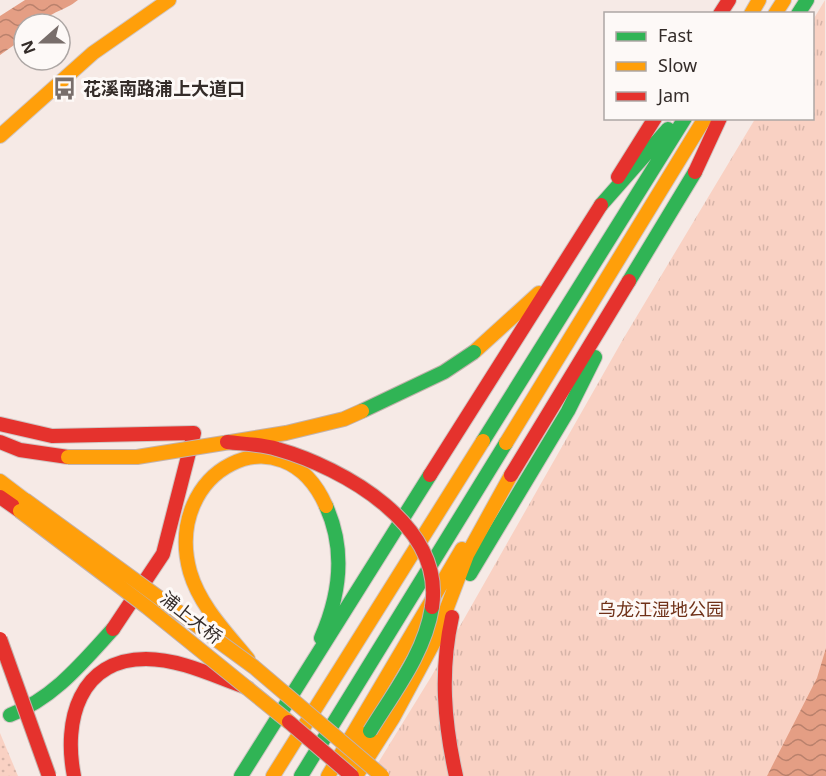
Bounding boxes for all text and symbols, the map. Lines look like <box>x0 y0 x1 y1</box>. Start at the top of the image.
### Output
north arrow <box>12 12 72 72</box>
legend <box>604 12 814 120</box>
text: Fast <box>658 23 693 47</box>
text: N <box>15 37 41 57</box>
text: Slow <box>658 53 697 77</box>
bus stop icon: 花溪南路浦上大道口 <box>52 76 78 102</box>
place label: 花溪南路浦上大道口 <box>83 76 245 100</box>
text: Jam <box>656 83 690 107</box>
street label: 浦上大桥 <box>156 586 227 649</box>
park label: 乌龙江湿地公园 <box>598 597 724 621</box>

